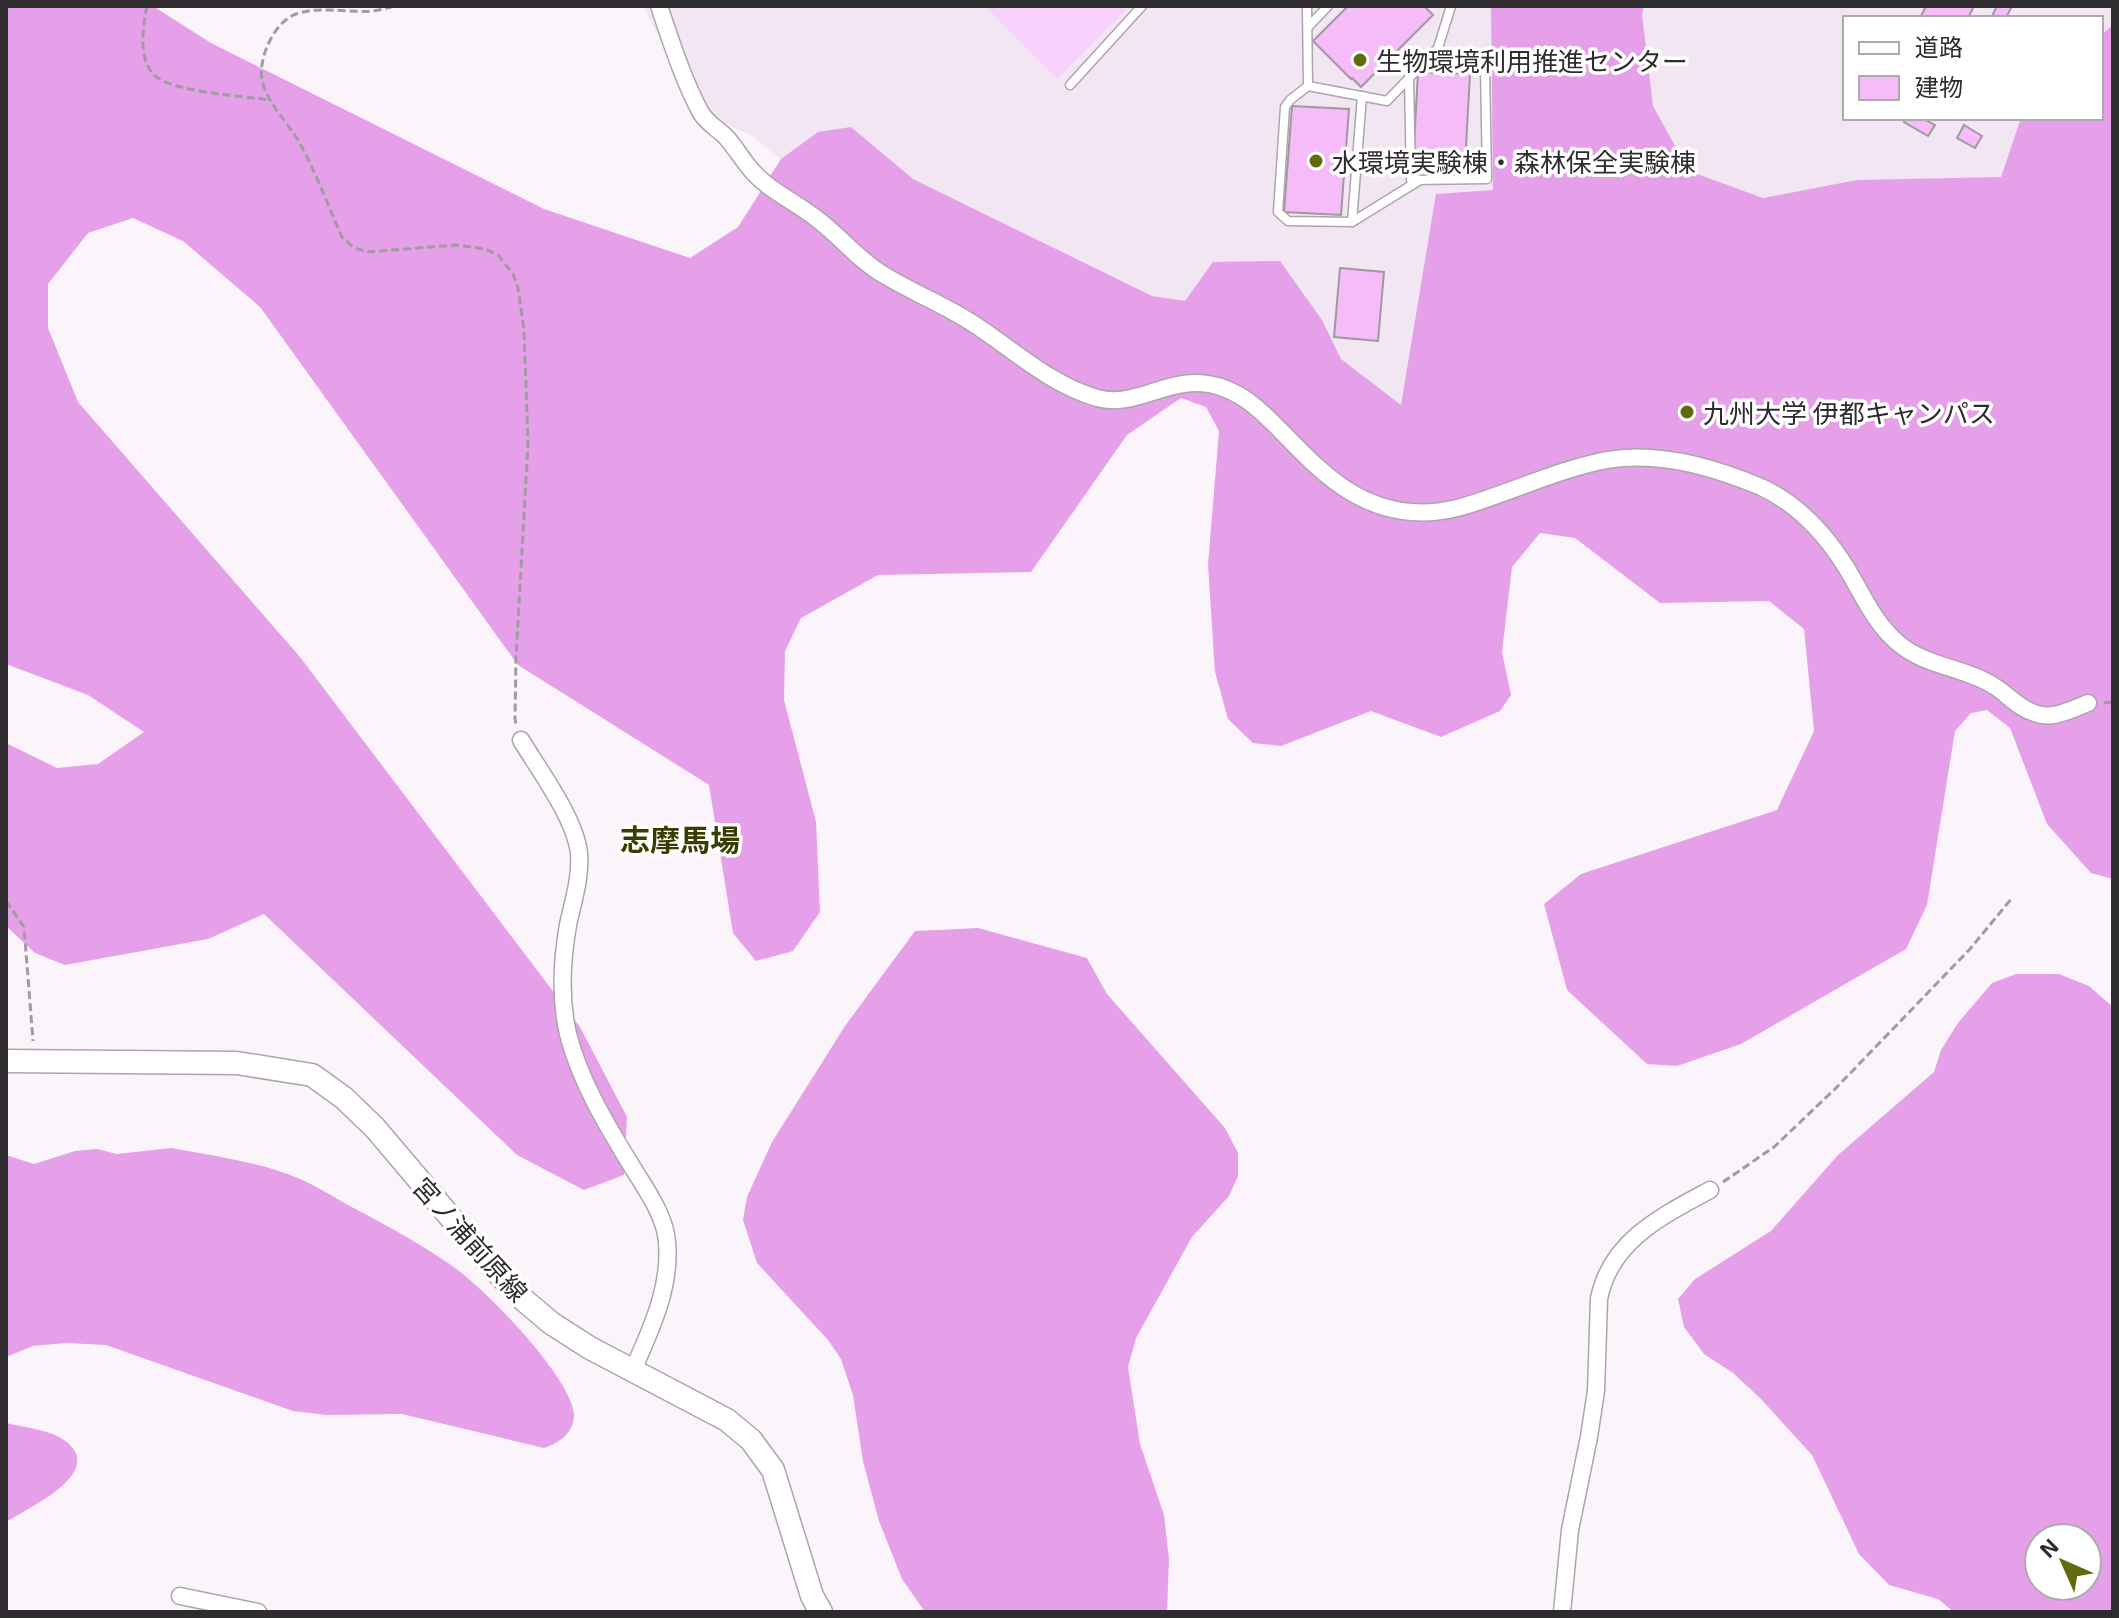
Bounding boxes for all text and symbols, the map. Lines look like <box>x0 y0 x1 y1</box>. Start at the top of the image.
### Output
legend <box>1843 16 2103 120</box>
text: 道路 <box>1915 32 1963 61</box>
place label: 生物環境利用推進センター <box>1376 45 1688 76</box>
marker: 生物環境利用推進センター <box>1351 51 1369 69</box>
text: 建物 <box>1915 72 1963 101</box>
place label: 水環境実験棟・森林保全実験棟 <box>1332 146 1696 177</box>
marker: 水環境実験棟・森林保全実験棟 <box>1307 152 1325 170</box>
place label: 九州大学 伊都キャンパス <box>1703 397 1995 428</box>
marker: 九州大学 伊都キャンパス <box>1678 403 1696 421</box>
district label: 志摩馬場 <box>620 821 740 857</box>
street label: 宮ノ浦前原線 <box>407 1171 535 1307</box>
north arrow <box>2023 1522 2103 1602</box>
text: N <box>2033 1532 2063 1562</box>

